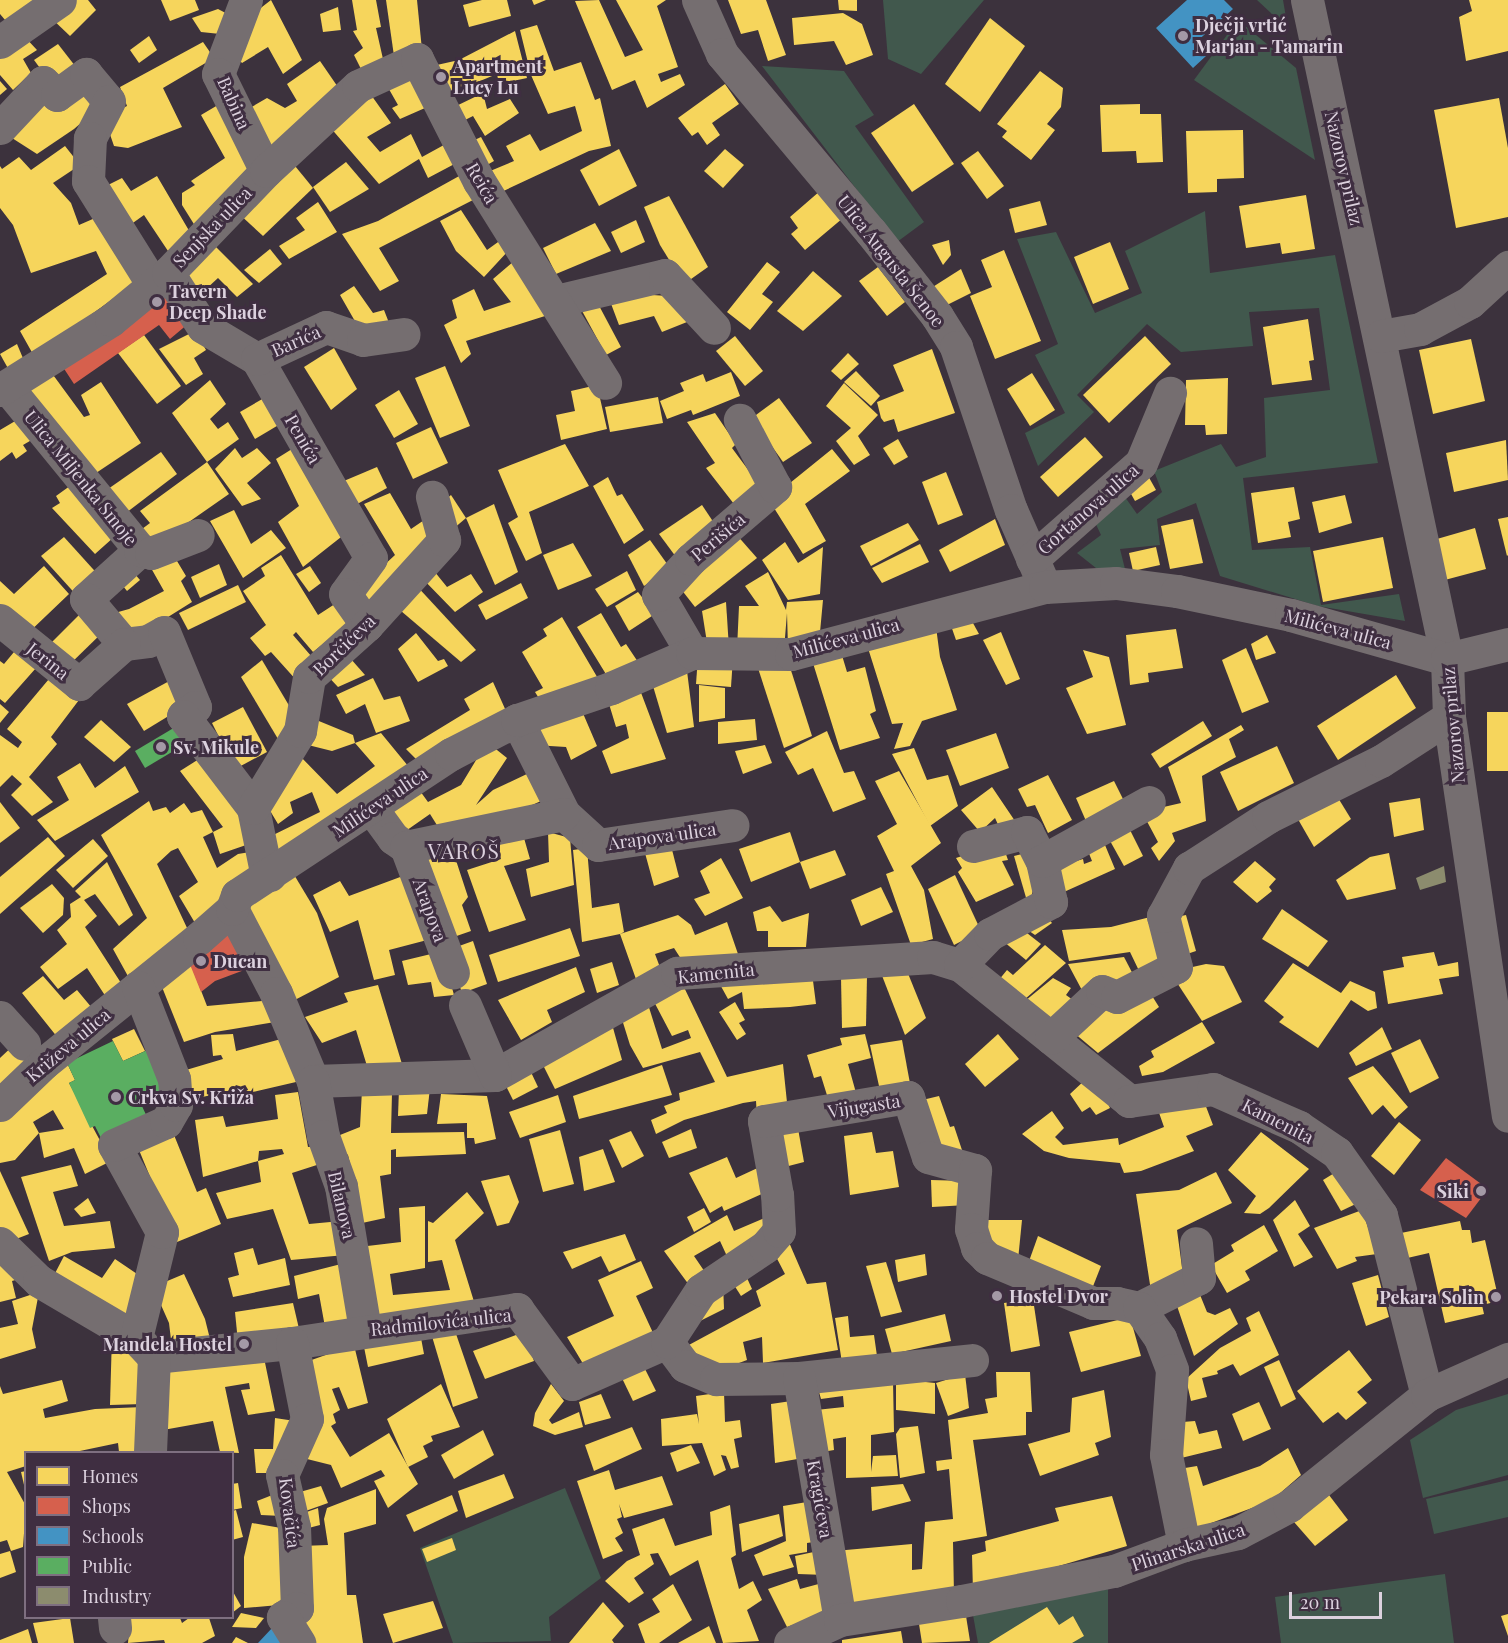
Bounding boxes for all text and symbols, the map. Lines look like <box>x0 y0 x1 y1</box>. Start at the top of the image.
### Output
place label: Dječji vrtić Marjan - Tamarin <box>1195 15 1344 57</box>
marker: Dječji vrtić Marjan - Tamarin <box>1176 29 1190 43</box>
place label: Apartment Lucy Lu <box>453 56 543 98</box>
marker: Apartment Lucy Lu <box>434 70 448 84</box>
street label: Babina <box>213 73 255 133</box>
street label: Nazorov prilaz <box>1320 109 1368 227</box>
street label: Reića <box>462 159 502 207</box>
street label: Senjska ulica <box>168 182 256 272</box>
street label: Ulica Augusta Šenoe <box>833 190 949 332</box>
place label: Tavern Deep Shade <box>169 281 267 324</box>
marker: Tavern Deep Shade <box>150 295 164 309</box>
street label: Barića <box>268 321 324 361</box>
street label: Ulica Miljenka Smoje <box>20 406 142 550</box>
street label: Penića <box>280 411 326 467</box>
street label: Gortanova ulica <box>1033 459 1143 559</box>
street label: Perišića <box>687 508 749 566</box>
street label: Milićeva ulica <box>1282 604 1394 654</box>
street label: Borčićeva <box>308 610 380 680</box>
street label: Milićeva ulica <box>790 613 902 663</box>
street label: Jerina <box>23 638 73 684</box>
street label: Nazorov prilaz <box>1437 666 1469 784</box>
place label: Sv. Mikule <box>173 736 259 758</box>
marker: Sv. Mikule <box>154 740 168 754</box>
street label: Milićeva ulica <box>328 762 432 842</box>
street label: Arapova ulica <box>606 818 718 854</box>
district label: VAROŠ <box>428 837 500 863</box>
street label: Arapova <box>409 875 451 945</box>
place label: Ducan <box>213 950 267 972</box>
marker: Ducan <box>194 954 208 968</box>
street label: Kamenita <box>676 958 756 988</box>
street label: Križeva ulica <box>21 1003 115 1087</box>
place label: Crkva Sv. Križa <box>128 1086 254 1108</box>
marker: Crkva Sv. Križa <box>109 1090 123 1104</box>
street label: Vijugasta <box>826 1090 902 1122</box>
street label: Kamenita <box>1239 1094 1317 1148</box>
street label: Bilanova <box>324 1169 360 1241</box>
place label: Siki <box>1437 1180 1469 1202</box>
marker: Siki <box>1474 1184 1488 1198</box>
place label: Hostel Dvor <box>1009 1285 1108 1307</box>
place label: Pekara Solin <box>1379 1286 1484 1308</box>
marker: Hostel Dvor <box>990 1289 1004 1303</box>
marker: Pekara Solin <box>1489 1290 1503 1304</box>
street label: Radmilovića ulica <box>369 1304 513 1340</box>
place label: Mandela Hostel <box>103 1333 232 1355</box>
marker: Mandela Hostel <box>237 1337 251 1351</box>
legend <box>24 1451 234 1619</box>
street label: Kragićeva <box>803 1458 837 1540</box>
text: Homes <box>82 1464 138 1488</box>
street label: Kovačića <box>275 1476 305 1550</box>
text: Shops <box>82 1494 131 1518</box>
street label: Plinarska ulica <box>1128 1518 1248 1576</box>
text: Schools <box>82 1524 144 1548</box>
text: Public <box>82 1554 132 1578</box>
scale bar <box>1292 1580 1385 1618</box>
text: Industry <box>82 1584 151 1608</box>
text: 20 m <box>1300 1590 1340 1614</box>

